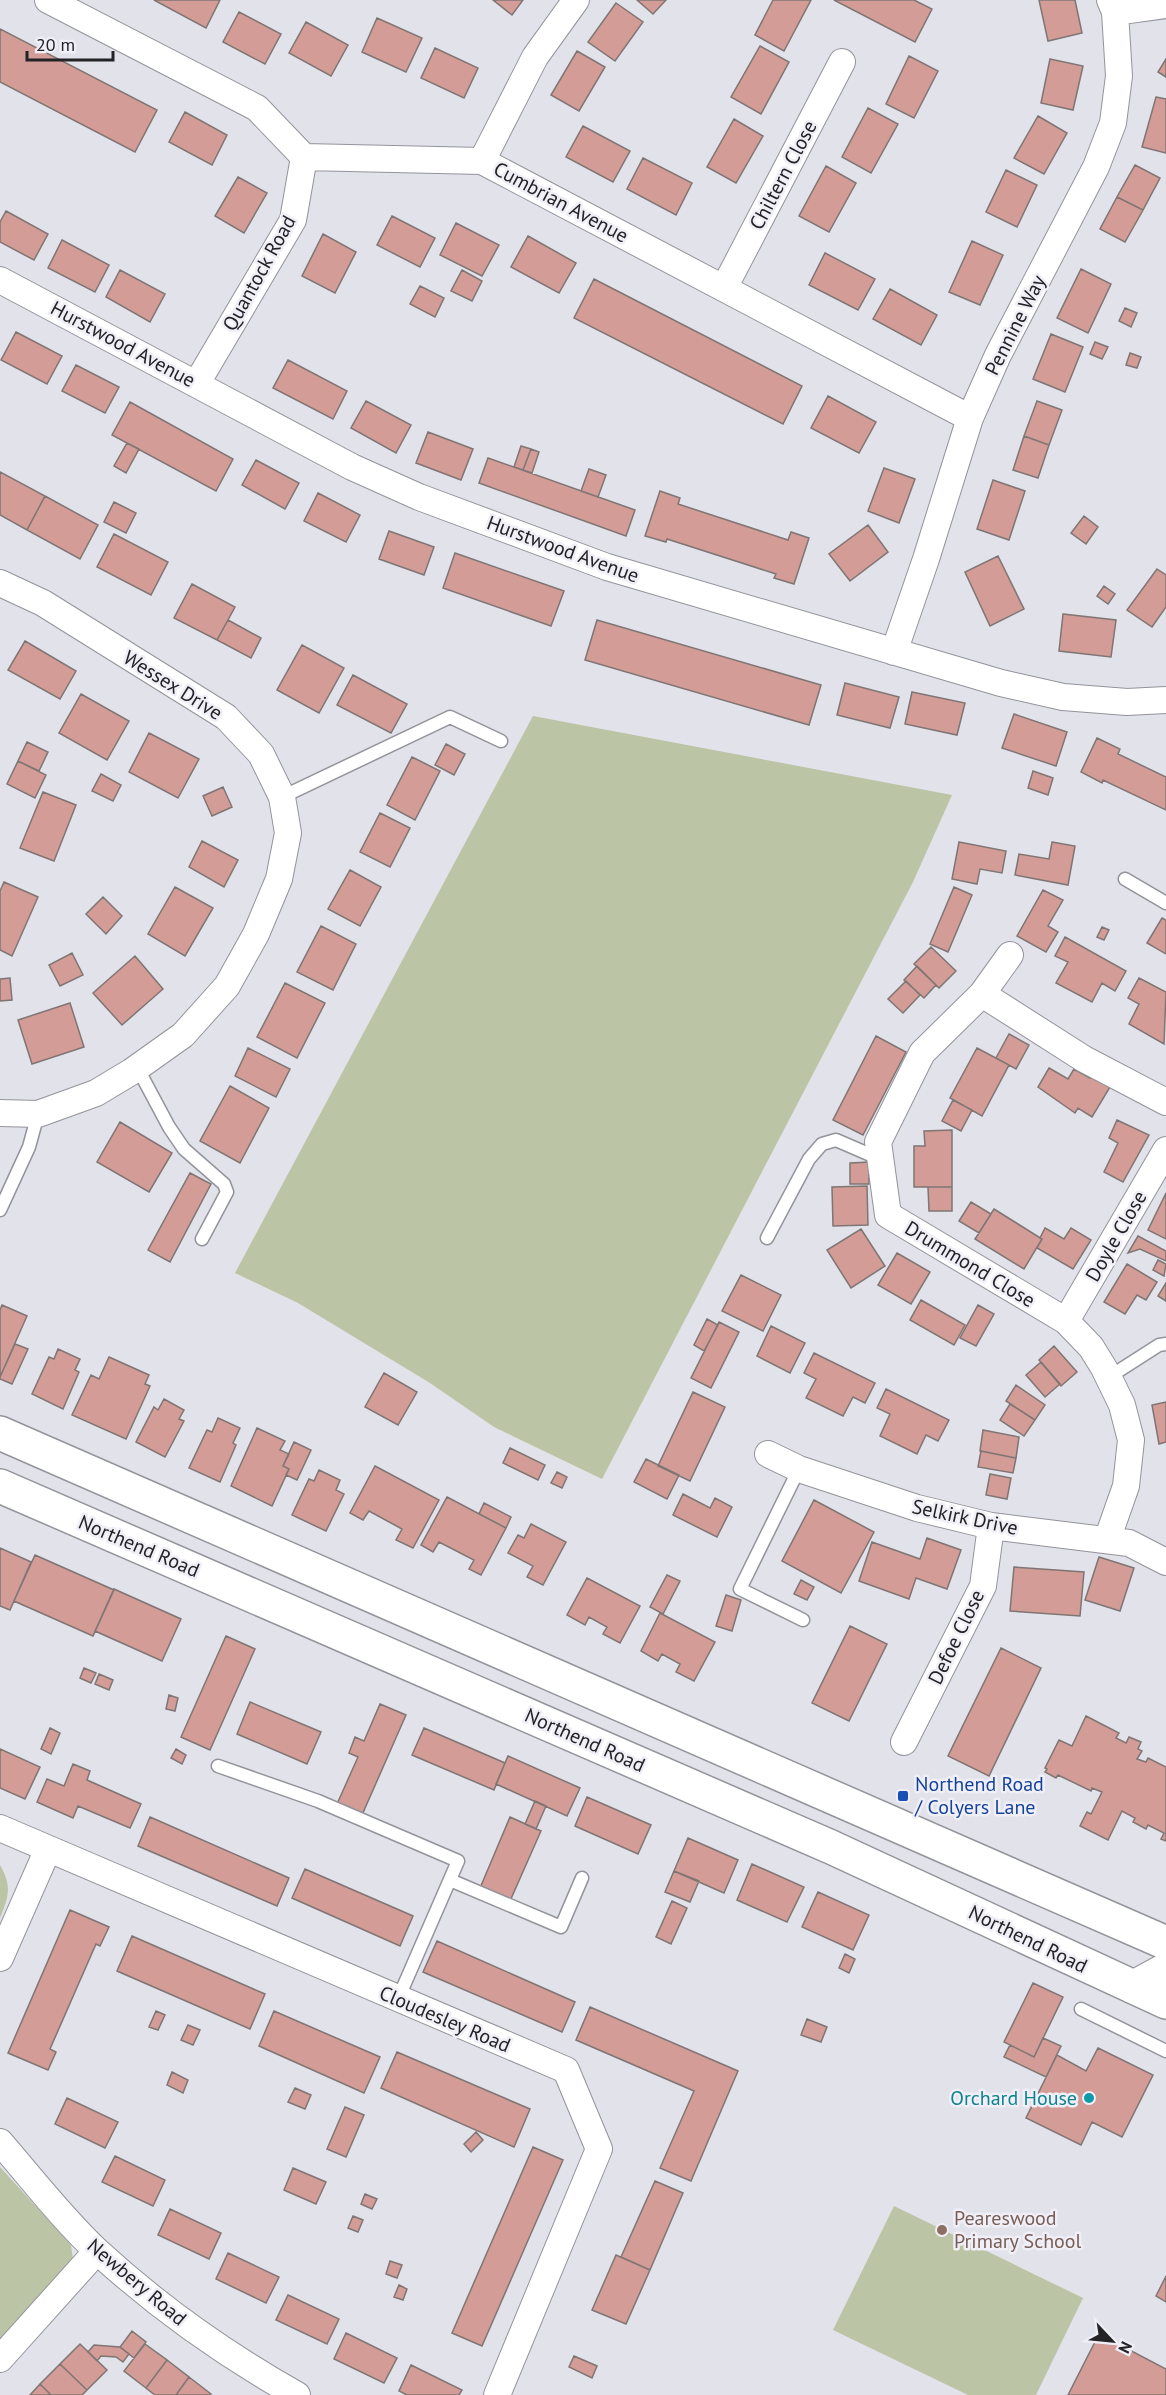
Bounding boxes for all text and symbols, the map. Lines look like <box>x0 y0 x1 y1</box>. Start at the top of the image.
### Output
scale bar <box>27 24 112 62</box>
text: 20 m <box>36 33 75 56</box>
street label: Chiltern Close <box>743 116 823 234</box>
street label: Cumbrian Avenue <box>489 156 633 248</box>
street label: Quantock Road <box>217 211 301 335</box>
street label: Pennine Way <box>979 270 1052 379</box>
street label: Hurstwood Avenue <box>46 295 200 393</box>
street label: Hurstwood Avenue <box>483 509 643 589</box>
street label: Wessex Drive <box>119 644 227 726</box>
street label: Doyle Close <box>1080 1186 1152 1286</box>
street label: Drummond Close <box>900 1215 1040 1313</box>
street label: Selkirk Drive <box>910 1493 1020 1541</box>
street label: Northend Road <box>75 1509 203 1583</box>
street label: Defoe Close <box>922 1585 990 1689</box>
street label: Northend Road <box>521 1702 649 1778</box>
place label: Northend Road / Colyers Lane <box>914 1771 1044 1820</box>
marker: Northend Road / Colyers Lane <box>896 1789 910 1803</box>
street label: Northend Road <box>964 1899 1092 1979</box>
street label: Cloudesley Road <box>376 1980 514 2058</box>
place label: Orchard House <box>950 2085 1077 2111</box>
marker: Orchard House <box>1082 2091 1096 2105</box>
place label: Peareswood Primary School <box>954 2205 1082 2254</box>
marker: Peareswood Primary School <box>935 2223 949 2237</box>
street label: Newbery Road <box>82 2233 192 2331</box>
north arrow <box>1082 2311 1142 2371</box>
text: N <box>1114 2338 1137 2357</box>

